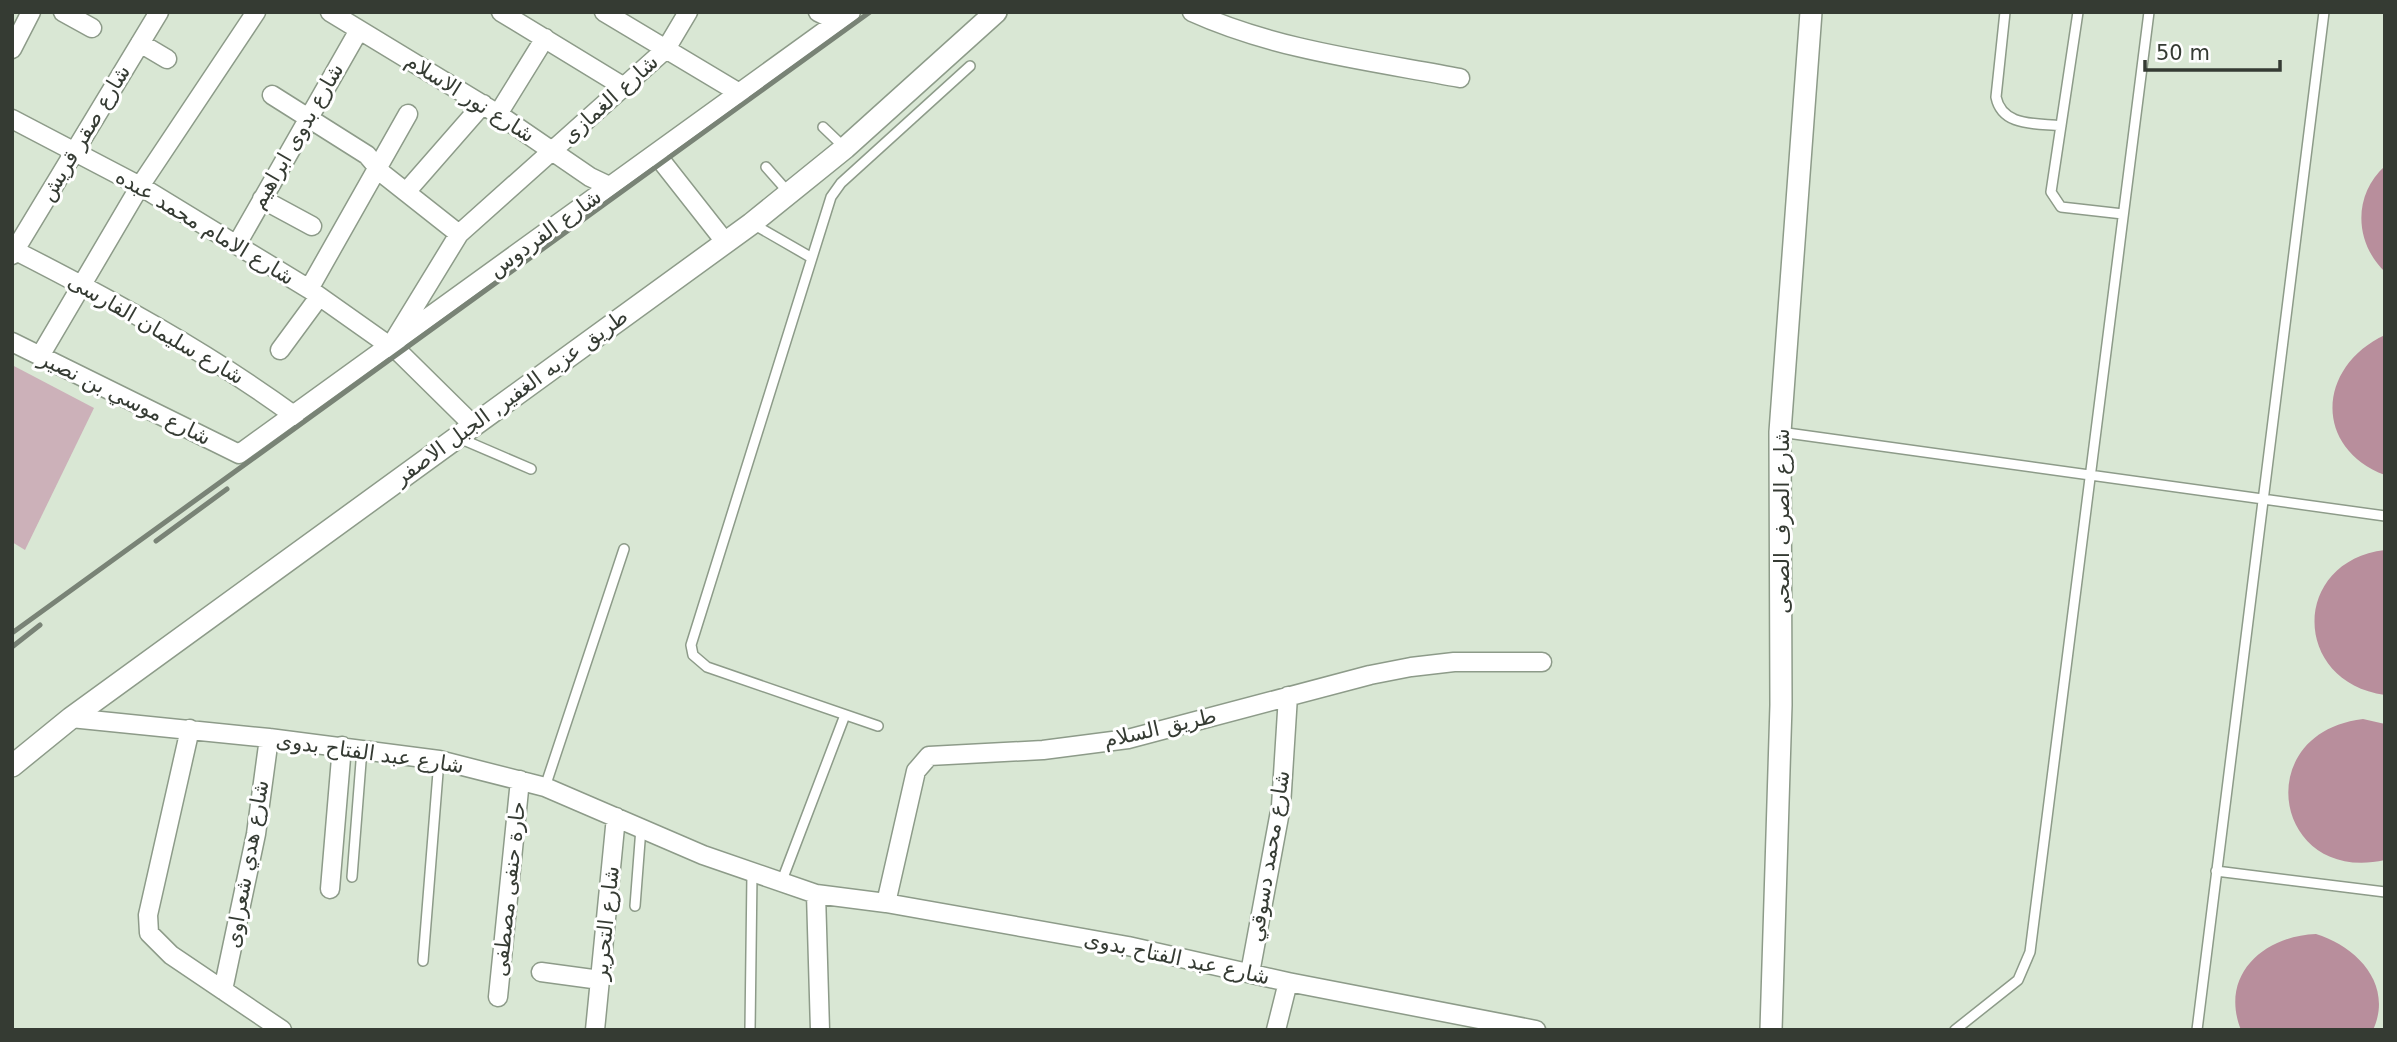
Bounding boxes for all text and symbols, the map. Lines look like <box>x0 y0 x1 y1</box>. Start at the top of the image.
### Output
scale bar <box>2145 28 2280 72</box>
text: 50 m <box>2156 41 2210 65</box>
street label: شارع نور الاسلام <box>401 49 539 147</box>
street label: شارع الغمازى <box>557 50 663 148</box>
street label: شارع بدوى ابراهيم <box>246 59 349 213</box>
street label: شارع صقر قريش <box>35 61 135 205</box>
street label: شارع الامام محمد عبده <box>111 164 299 290</box>
street label: شارع الفردوس <box>484 184 606 282</box>
street label: شارع سليمان الفارسى <box>64 269 248 389</box>
street label: طريق عزبه الغفير, الجبل الاصفر <box>389 304 633 490</box>
street label: شارع موسي بن نصير <box>34 346 215 450</box>
street label: شارع الصرف الصحى <box>1770 428 1794 614</box>
street label: طريق السلام <box>1101 703 1219 753</box>
street label: شارع عبد الفتاح بدوى <box>275 728 465 778</box>
street label: شارع محمد دسوقي <box>1244 769 1294 943</box>
street label: شارع هدي شعراوى <box>220 778 274 950</box>
street label: حارة حنفى مصطفى <box>488 800 530 978</box>
street label: شارع التحرير <box>588 865 624 982</box>
street label: شارع عبد الفتاح بدوى <box>1082 927 1272 989</box>

